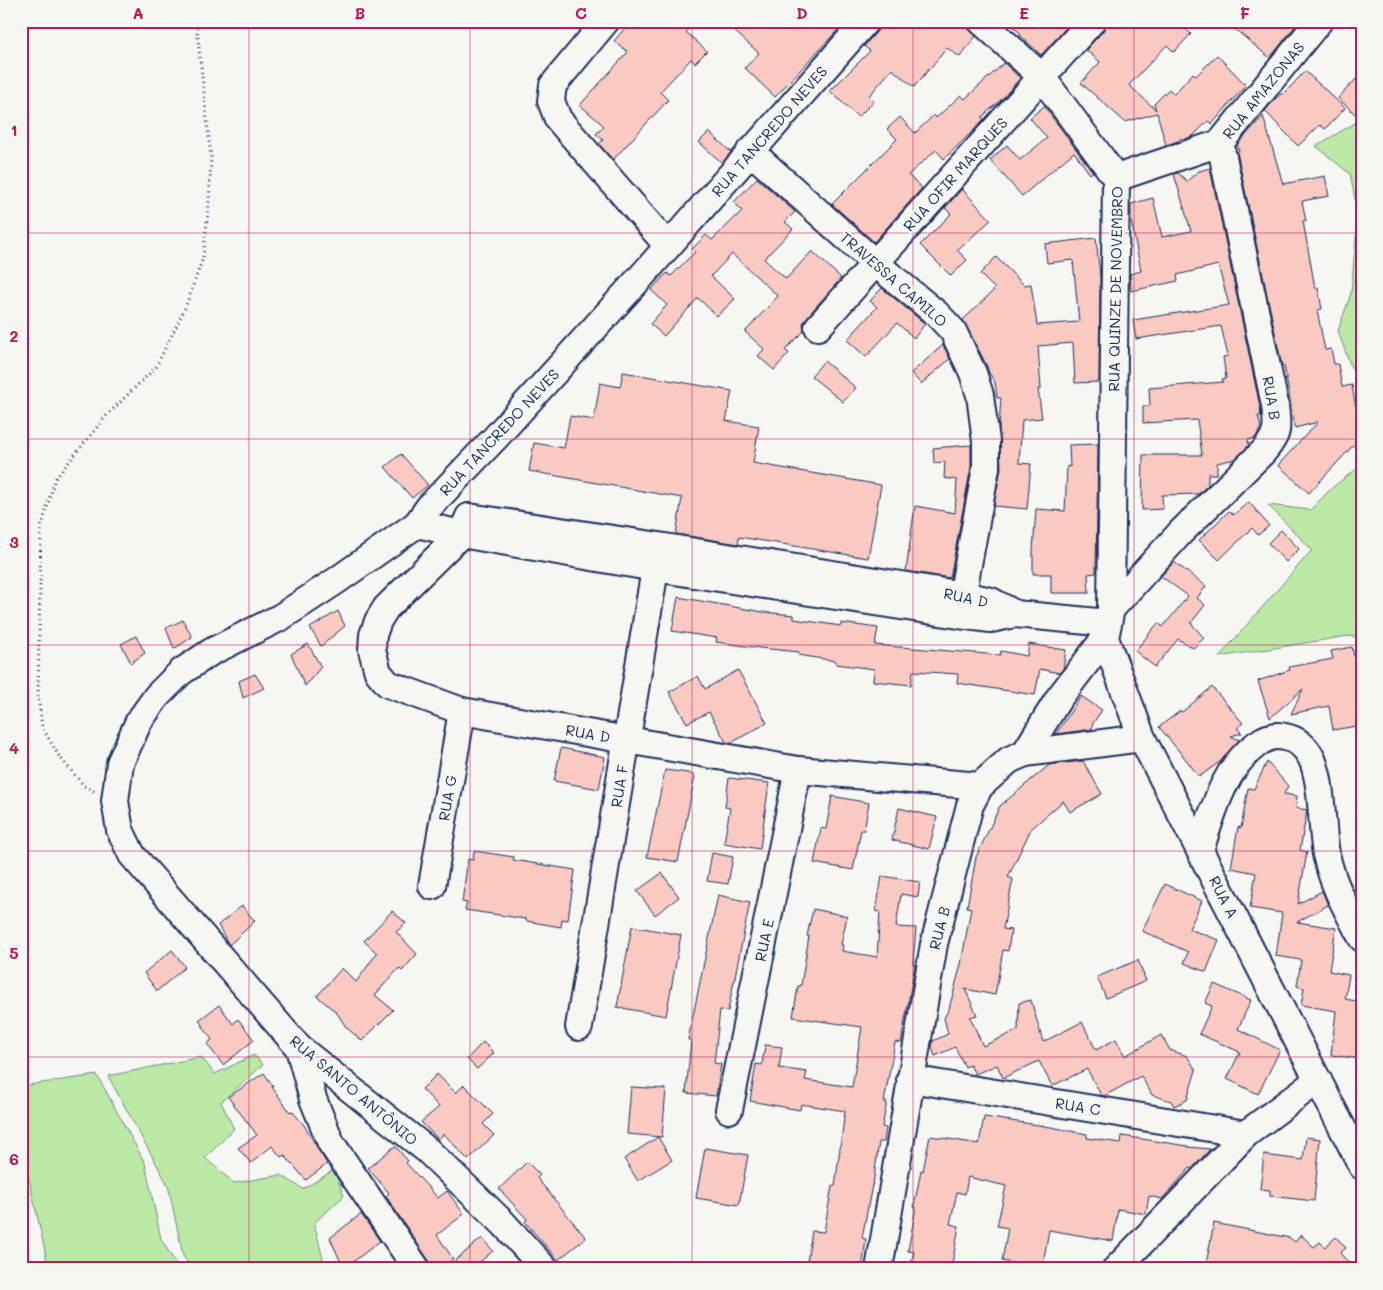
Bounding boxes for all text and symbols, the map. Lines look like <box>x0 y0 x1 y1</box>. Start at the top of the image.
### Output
text: A <box>132 2 144 23</box>
text: B <box>355 2 365 23</box>
text: C <box>575 2 587 23</box>
text: D <box>796 2 808 23</box>
text: E <box>1019 2 1029 23</box>
text: F <box>1240 2 1250 23</box>
street label: RUA AMAZONAS <box>1218 37 1308 143</box>
street label: RUA TANCREDO NEVES <box>707 61 831 201</box>
street label: RUA OFIR MARQUES <box>898 113 1012 235</box>
text: 1 <box>10 119 18 140</box>
street label: RUA QUINZE DE NOVEMBRO <box>1103 186 1127 392</box>
street label: TRAVESSA CAMILO <box>836 227 952 331</box>
text: 2 <box>10 325 19 346</box>
street label: RUA TANCREDO NEVES <box>435 364 563 500</box>
street label: RUA B <box>1258 375 1286 421</box>
text: 3 <box>9 531 19 552</box>
street label: RUA D <box>942 583 990 611</box>
street label: RUA D <box>564 719 612 747</box>
text: 4 <box>9 737 19 758</box>
street label: RUA F <box>606 763 632 809</box>
street label: RUA G <box>433 774 461 822</box>
street label: RUA A <box>1205 872 1243 922</box>
street label: RUA B <box>924 904 954 952</box>
street label: RUA E <box>750 916 778 963</box>
text: 5 <box>9 942 19 963</box>
street label: RUA SANTO ANTÔNIO <box>286 1031 422 1149</box>
street label: RUA C <box>1054 1093 1102 1119</box>
text: 6 <box>9 1148 19 1169</box>

